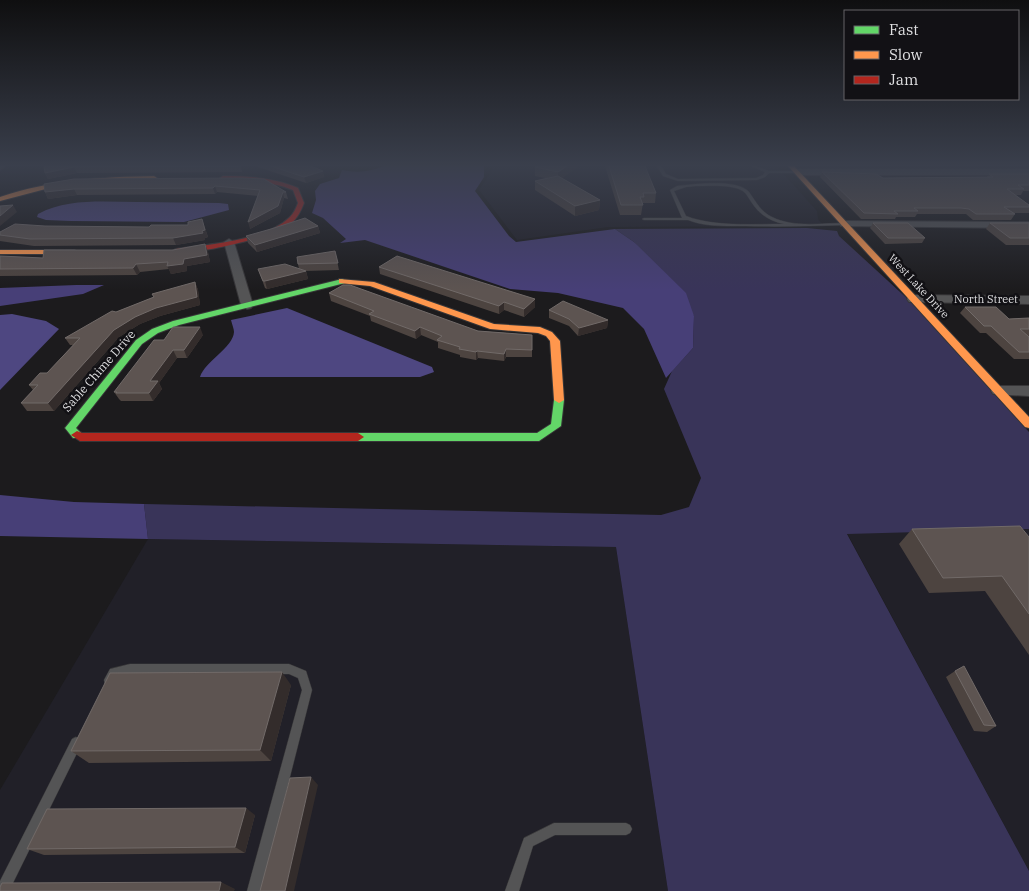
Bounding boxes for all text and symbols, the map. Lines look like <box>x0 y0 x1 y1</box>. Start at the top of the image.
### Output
legend <box>844 10 1019 100</box>
text: Fast <box>889 20 919 39</box>
text: Slow <box>889 45 923 64</box>
text: Jam <box>889 70 918 89</box>
street label: West Lake Drive <box>886 251 952 321</box>
street label: North Street <box>954 292 1018 306</box>
street label: Sable Chime Drive <box>59 327 138 415</box>

